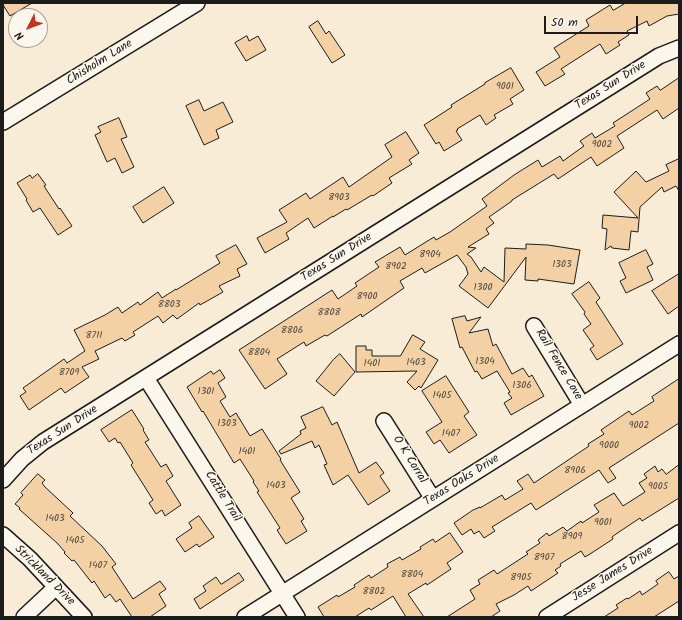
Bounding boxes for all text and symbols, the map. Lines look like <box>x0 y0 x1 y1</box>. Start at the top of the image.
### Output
north arrow <box>8 8 48 48</box>
scale bar <box>546 8 640 34</box>
text: 50 m <box>551 13 578 32</box>
text: N <box>11 27 29 44</box>
street label: Chisholm Lane <box>64 37 136 89</box>
street label: Texas Sun Drive <box>573 58 649 114</box>
house number: 9001 <box>496 81 514 93</box>
house number: 9002 <box>592 139 612 151</box>
house number: 8903 <box>328 192 350 204</box>
street label: Texas Sun Drive <box>299 230 375 286</box>
house number: 8904 <box>419 249 441 261</box>
house number: 1303 <box>552 259 572 271</box>
house number: 8902 <box>385 261 407 273</box>
house number: 1300 <box>474 282 492 294</box>
house number: 8900 <box>357 291 377 303</box>
house number: 8803 <box>158 299 180 311</box>
house number: 8808 <box>317 307 341 319</box>
house number: 8806 <box>281 325 303 337</box>
street label: Rail Fence Cove <box>531 327 585 403</box>
house number: 8711 <box>86 330 102 342</box>
house number: 8804 <box>248 347 270 359</box>
house number: 1304 <box>475 356 495 368</box>
house number: 1403 <box>406 357 426 369</box>
house number: 1401 <box>364 358 380 370</box>
house number: 8709 <box>59 367 79 379</box>
house number: 1306 <box>512 380 532 392</box>
house number: 1301 <box>198 386 214 398</box>
house number: 1405 <box>432 390 452 402</box>
street label: Texas Sun Drive <box>25 403 101 459</box>
house number: 1303 <box>217 418 237 430</box>
house number: 9002 <box>629 420 649 432</box>
house number: 1407 <box>442 428 460 440</box>
street label: O K Corral <box>389 434 429 486</box>
house number: 9000 <box>599 440 619 452</box>
house number: 1401 <box>239 446 255 458</box>
street label: Texas Oaks Drive <box>422 452 502 510</box>
house number: 8906 <box>564 465 586 477</box>
street label: Cattle Trail <box>201 469 243 525</box>
house number: 1403 <box>266 480 286 492</box>
house number: 9005 <box>648 481 668 493</box>
house number: 1403 <box>45 513 65 525</box>
house number: 9001 <box>594 517 612 529</box>
house number: 8909 <box>562 531 582 543</box>
house number: 1405 <box>65 535 85 547</box>
street label: Strickland Drive <box>11 543 77 609</box>
street label: Jesse James Drive <box>570 544 656 606</box>
house number: 8907 <box>534 552 554 564</box>
house number: 1407 <box>89 560 107 572</box>
house number: 8804 <box>401 569 423 581</box>
house number: 8905 <box>510 572 532 584</box>
house number: 8802 <box>363 586 385 598</box>

